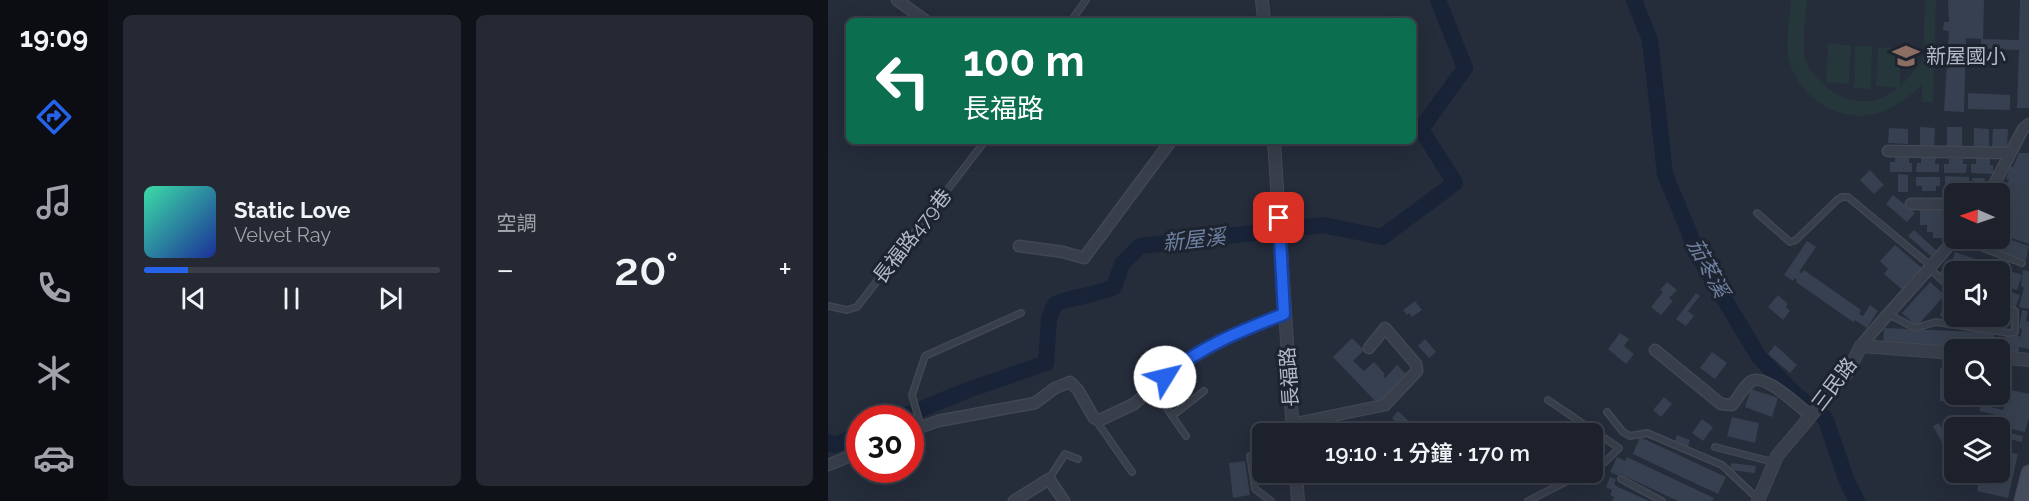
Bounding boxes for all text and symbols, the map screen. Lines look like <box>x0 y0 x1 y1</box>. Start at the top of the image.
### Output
text: 19:09 <box>20 22 88 53</box>
text: 100 m <box>963 37 1085 86</box>
school or university icon: 新屋國小 <box>1891 41 1921 71</box>
icon: left <box>864 42 942 120</box>
place label: 新屋國小 <box>1926 44 2006 68</box>
text: 長福路 <box>963 93 1044 124</box>
icon: directions <box>33 96 75 138</box>
icon: music <box>33 181 75 223</box>
north arrow <box>1944 183 2010 249</box>
map controls <box>1944 183 2010 483</box>
street label: 長福路479巷 <box>868 184 956 288</box>
pin <box>1253 192 1304 243</box>
text: Static Love <box>234 197 351 223</box>
icon: arrive <box>1262 201 1295 234</box>
text: 空調 <box>497 211 537 235</box>
text: Velvet Ray <box>234 223 331 247</box>
water label: 新屋溪 <box>1161 223 1230 255</box>
water label: 茄苳溪 <box>1683 234 1736 304</box>
text: 20° <box>614 243 678 296</box>
text: − <box>497 250 514 289</box>
text: + <box>778 250 792 289</box>
button: sound <box>1944 261 2010 327</box>
icon: phone <box>33 267 75 309</box>
icon: previous <box>177 282 210 315</box>
icon: pause <box>275 282 308 315</box>
icon: next <box>374 282 407 315</box>
button: search <box>1944 339 2010 405</box>
position arrow <box>1133 345 1197 409</box>
street label: 長福路 <box>1275 346 1303 408</box>
icon: climate <box>33 352 75 394</box>
street label: 三民路 <box>1806 353 1862 415</box>
speed limit sign: 30 <box>846 405 924 483</box>
button: layers <box>1944 417 2010 483</box>
icon: car <box>33 437 75 479</box>
text: 19:10 · 1 分鐘 · 170 m <box>1325 440 1530 466</box>

